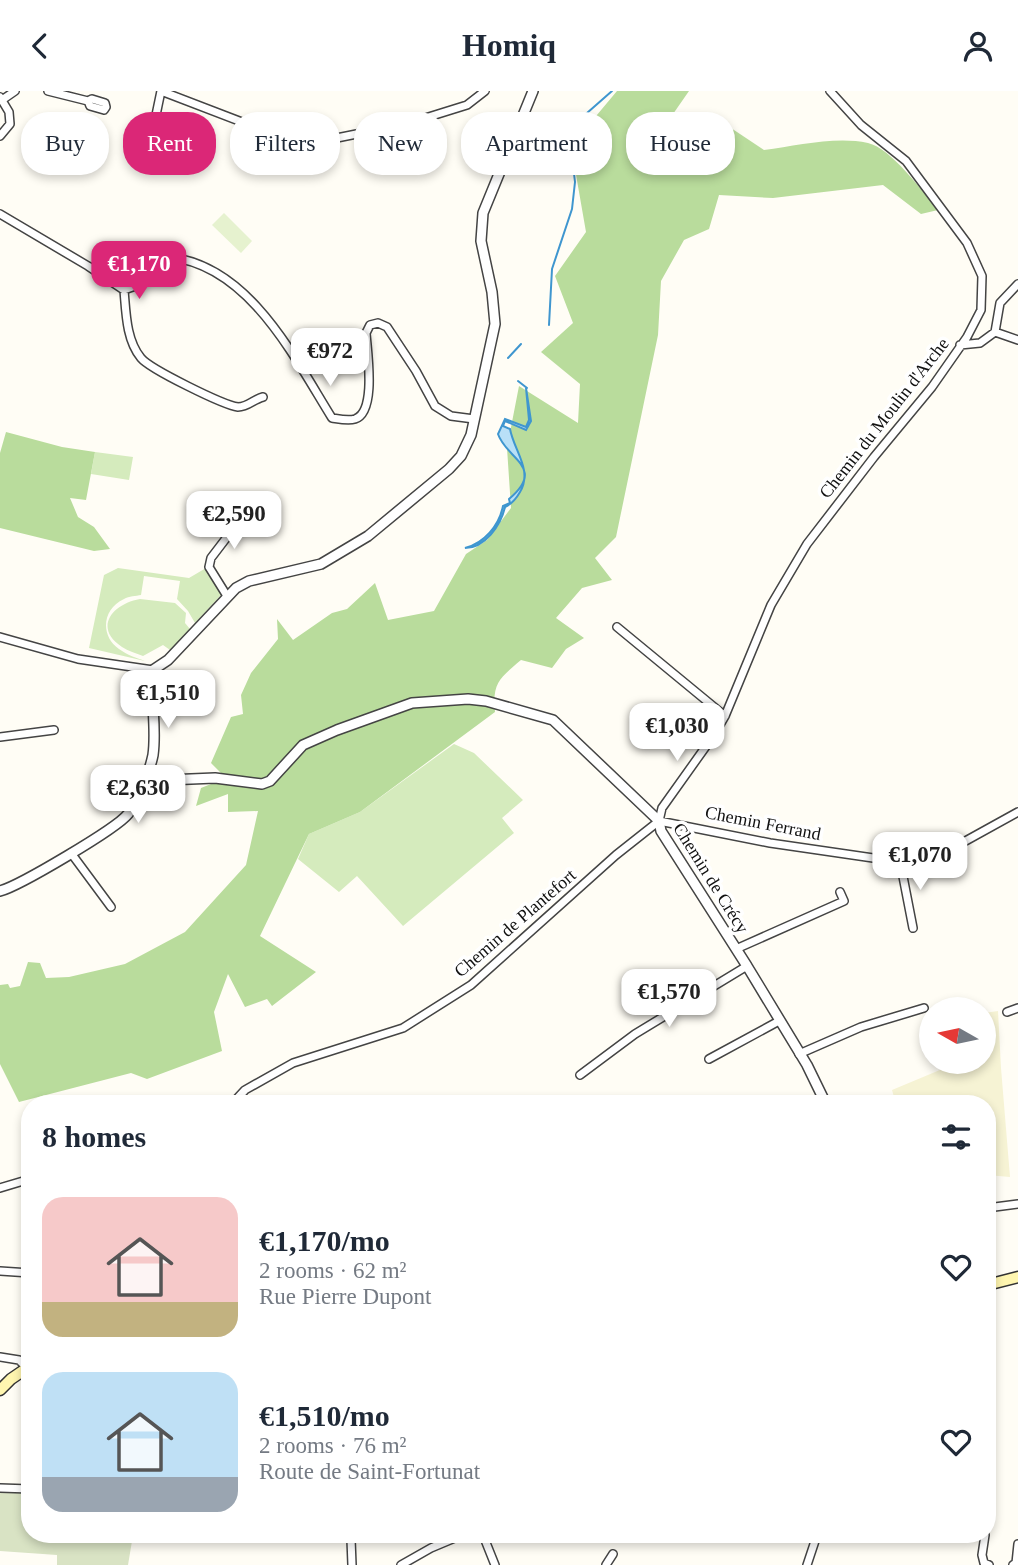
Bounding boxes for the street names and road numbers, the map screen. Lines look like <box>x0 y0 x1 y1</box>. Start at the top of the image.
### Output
street label: Chemin du Moulin d'Arche <box>815 334 953 502</box>
street label: Chemin Ferrand <box>703 802 823 844</box>
street label: Chemin de Crécy <box>669 819 753 937</box>
street label: Chemin de Plantefort <box>450 865 580 981</box>

